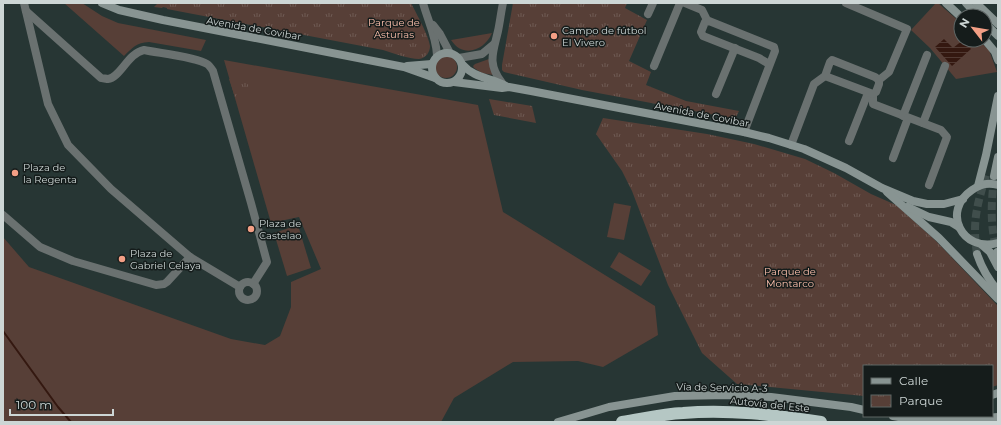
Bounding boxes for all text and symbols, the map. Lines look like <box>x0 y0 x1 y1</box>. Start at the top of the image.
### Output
north arrow <box>953 8 993 48</box>
street label: Avenida de Covibar <box>205 14 302 43</box>
text: N <box>956 15 973 30</box>
park label: Parque de Asturias <box>368 16 420 41</box>
place label: Campo de fútbol El Vivero <box>562 24 647 49</box>
marker: Campo de fútbol El Vivero <box>549 31 559 41</box>
street label: Avenida de Covibar <box>653 99 750 130</box>
place label: Plaza de la Regenta <box>23 161 77 186</box>
marker: Plaza de la Regenta <box>10 168 20 178</box>
place label: Plaza de Castelao <box>259 217 302 242</box>
marker: Plaza de Castelao <box>246 224 256 234</box>
place label: Plaza de Gabriel Celaya <box>130 247 201 272</box>
marker: Plaza de Gabriel Celaya <box>117 254 127 264</box>
park label: Parque de Montarco <box>764 265 816 290</box>
legend <box>863 365 993 417</box>
text: Calle <box>899 373 928 388</box>
street label: Vía de Servicio A-3 <box>676 380 768 395</box>
scale bar <box>10 391 113 417</box>
text: Parque <box>899 393 943 408</box>
street label: Autovía del Este <box>730 394 810 415</box>
text: 100 m <box>16 397 52 412</box>

